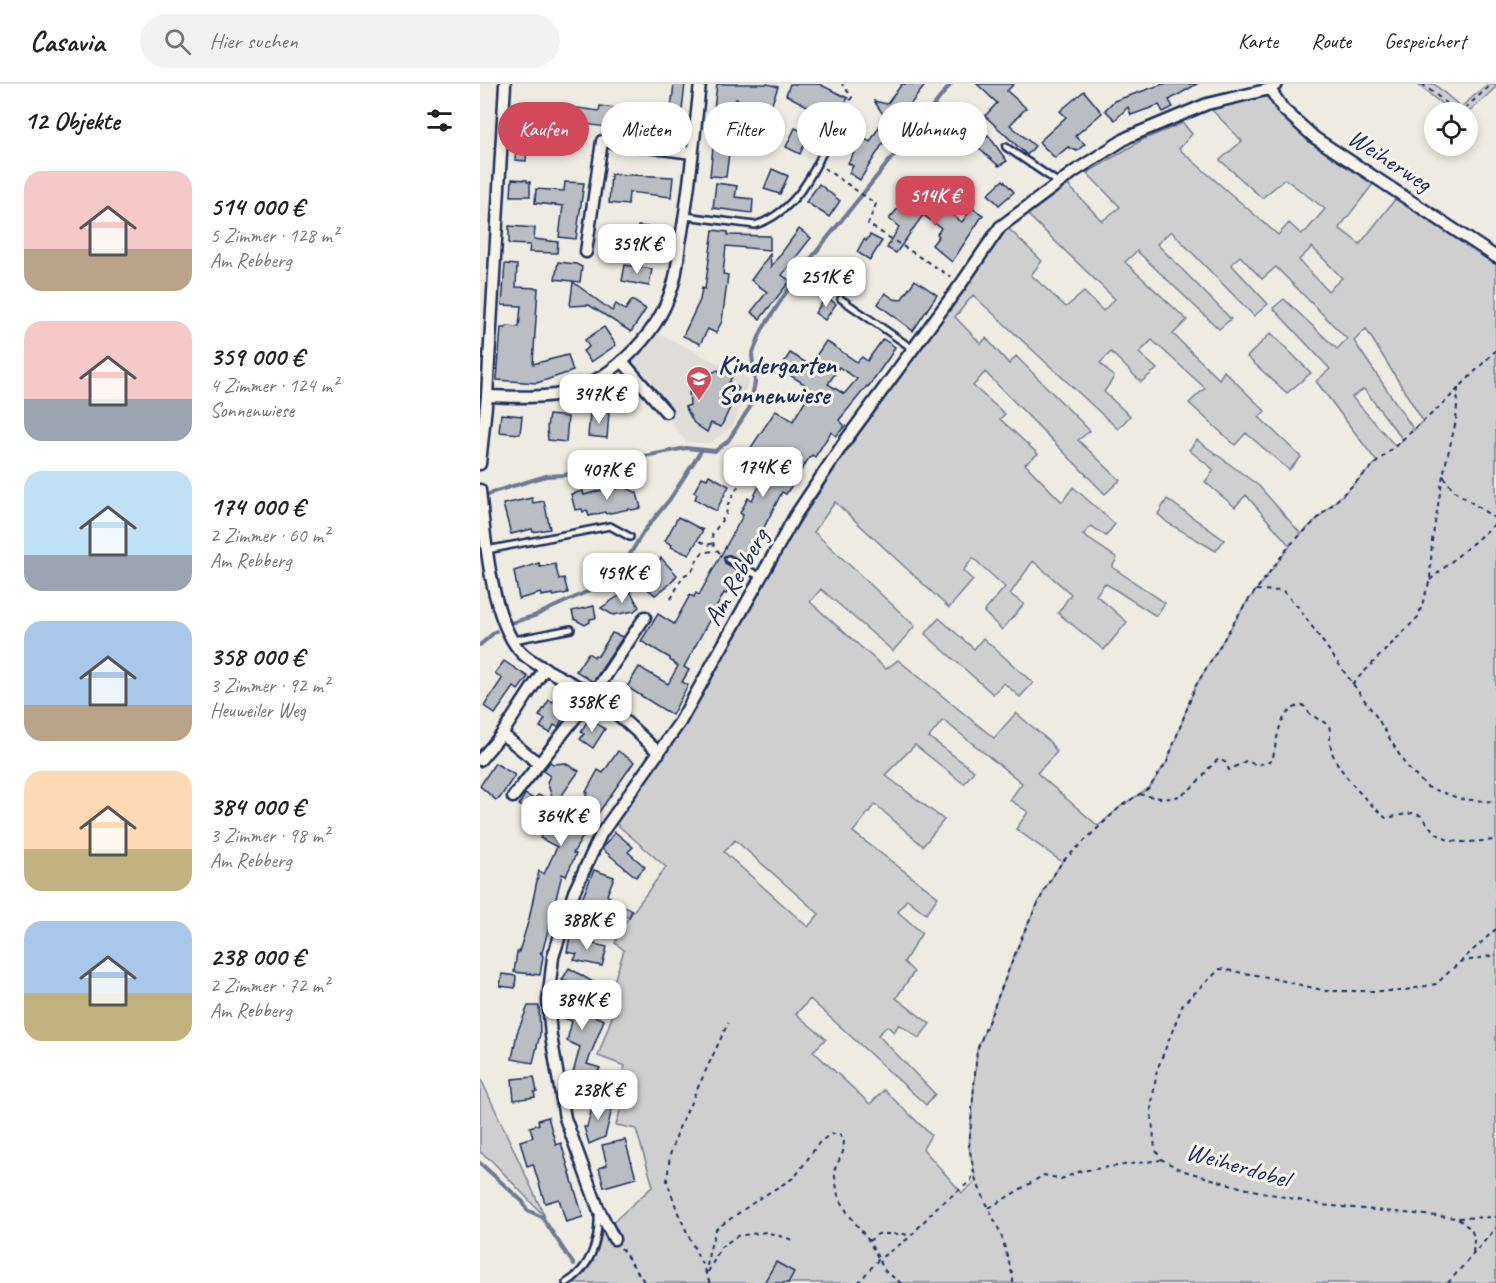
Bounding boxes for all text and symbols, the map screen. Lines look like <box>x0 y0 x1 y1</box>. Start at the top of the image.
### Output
search box <box>140 14 560 68</box>
text: Casavia <box>30 24 104 59</box>
icon: search <box>161 25 194 58</box>
text: Hier suchen <box>209 27 298 55</box>
text: Karte <box>1238 28 1278 54</box>
text: Route <box>1311 28 1351 54</box>
text: Gespeichert <box>1384 28 1466 54</box>
chip: Kaufen <box>498 102 589 156</box>
chip: Mieten <box>601 102 692 156</box>
chip: Filter <box>704 102 785 156</box>
chip: Neu <box>797 102 866 156</box>
chip: Wohnung <box>878 102 987 156</box>
map controls <box>1424 102 1478 156</box>
button: locate <box>1424 102 1478 156</box>
text: 12 Objekte <box>24 104 120 137</box>
icon: filters <box>423 104 456 137</box>
street label: Weiherweg <box>1342 121 1440 200</box>
pin: 514K € <box>886 176 984 227</box>
text: 514K € <box>910 183 960 208</box>
text: 514 000 € <box>210 190 304 223</box>
icon: home <box>72 195 144 267</box>
text: 5 Zimmer · 128 m² <box>210 223 338 248</box>
pin: 359K € <box>588 224 686 275</box>
text: 359K € <box>612 231 662 256</box>
text: Am Rebberg <box>210 248 291 273</box>
pin: 251K € <box>777 257 875 308</box>
text: 251K € <box>801 264 851 289</box>
text: 359 000 € <box>210 340 304 373</box>
icon: home <box>72 345 144 417</box>
place label: Kindergarten Sonnenwiese <box>718 348 837 411</box>
school or university icon: Kindergarten Sonnenwiese <box>684 364 714 402</box>
text: 4 Zimmer · 124 m² <box>210 373 338 398</box>
pin: 347K € <box>550 374 648 425</box>
text: 347K € <box>574 381 624 406</box>
text: Sonnenwiese <box>210 398 294 423</box>
pin: 174K € <box>714 447 812 498</box>
pin: 407K € <box>558 450 656 501</box>
text: 174K € <box>738 454 788 479</box>
text: 407K € <box>582 457 632 482</box>
text: 174 000 € <box>210 490 304 523</box>
icon: home <box>72 495 144 567</box>
street label: Am Rebberg <box>696 521 777 631</box>
text: 2 Zimmer · 60 m² <box>210 523 329 548</box>
text: Am Rebberg <box>210 548 291 573</box>
pin: 459K € <box>573 553 671 604</box>
text: 459K € <box>597 560 647 585</box>
text: 358 000 € <box>210 640 304 673</box>
icon: home <box>72 645 144 717</box>
text: 3 Zimmer · 92 m² <box>210 673 329 698</box>
pin: 358K € <box>543 682 641 733</box>
text: 358K € <box>567 689 617 714</box>
text: Heuweiler Weg <box>210 698 306 723</box>
text: 384 000 € <box>210 790 304 823</box>
icon: home <box>72 795 144 867</box>
pin: 364K € <box>512 796 610 847</box>
text: 364K € <box>535 803 587 828</box>
text: 3 Zimmer · 98 m² <box>210 823 329 848</box>
text: Am Rebberg <box>210 848 291 873</box>
pin: 388K € <box>538 900 636 951</box>
text: 388K € <box>562 907 613 932</box>
text: 238 000 € <box>210 940 304 973</box>
icon: home <box>72 945 144 1017</box>
text: 2 Zimmer · 72 m² <box>210 973 329 998</box>
pin: 384K € <box>533 980 631 1031</box>
text: 384K € <box>557 987 608 1012</box>
text: Am Rebberg <box>210 998 291 1023</box>
pin: 238K € <box>549 1070 647 1121</box>
text: 238K € <box>573 1077 624 1102</box>
street label: Weiherdobel <box>1183 1135 1298 1197</box>

